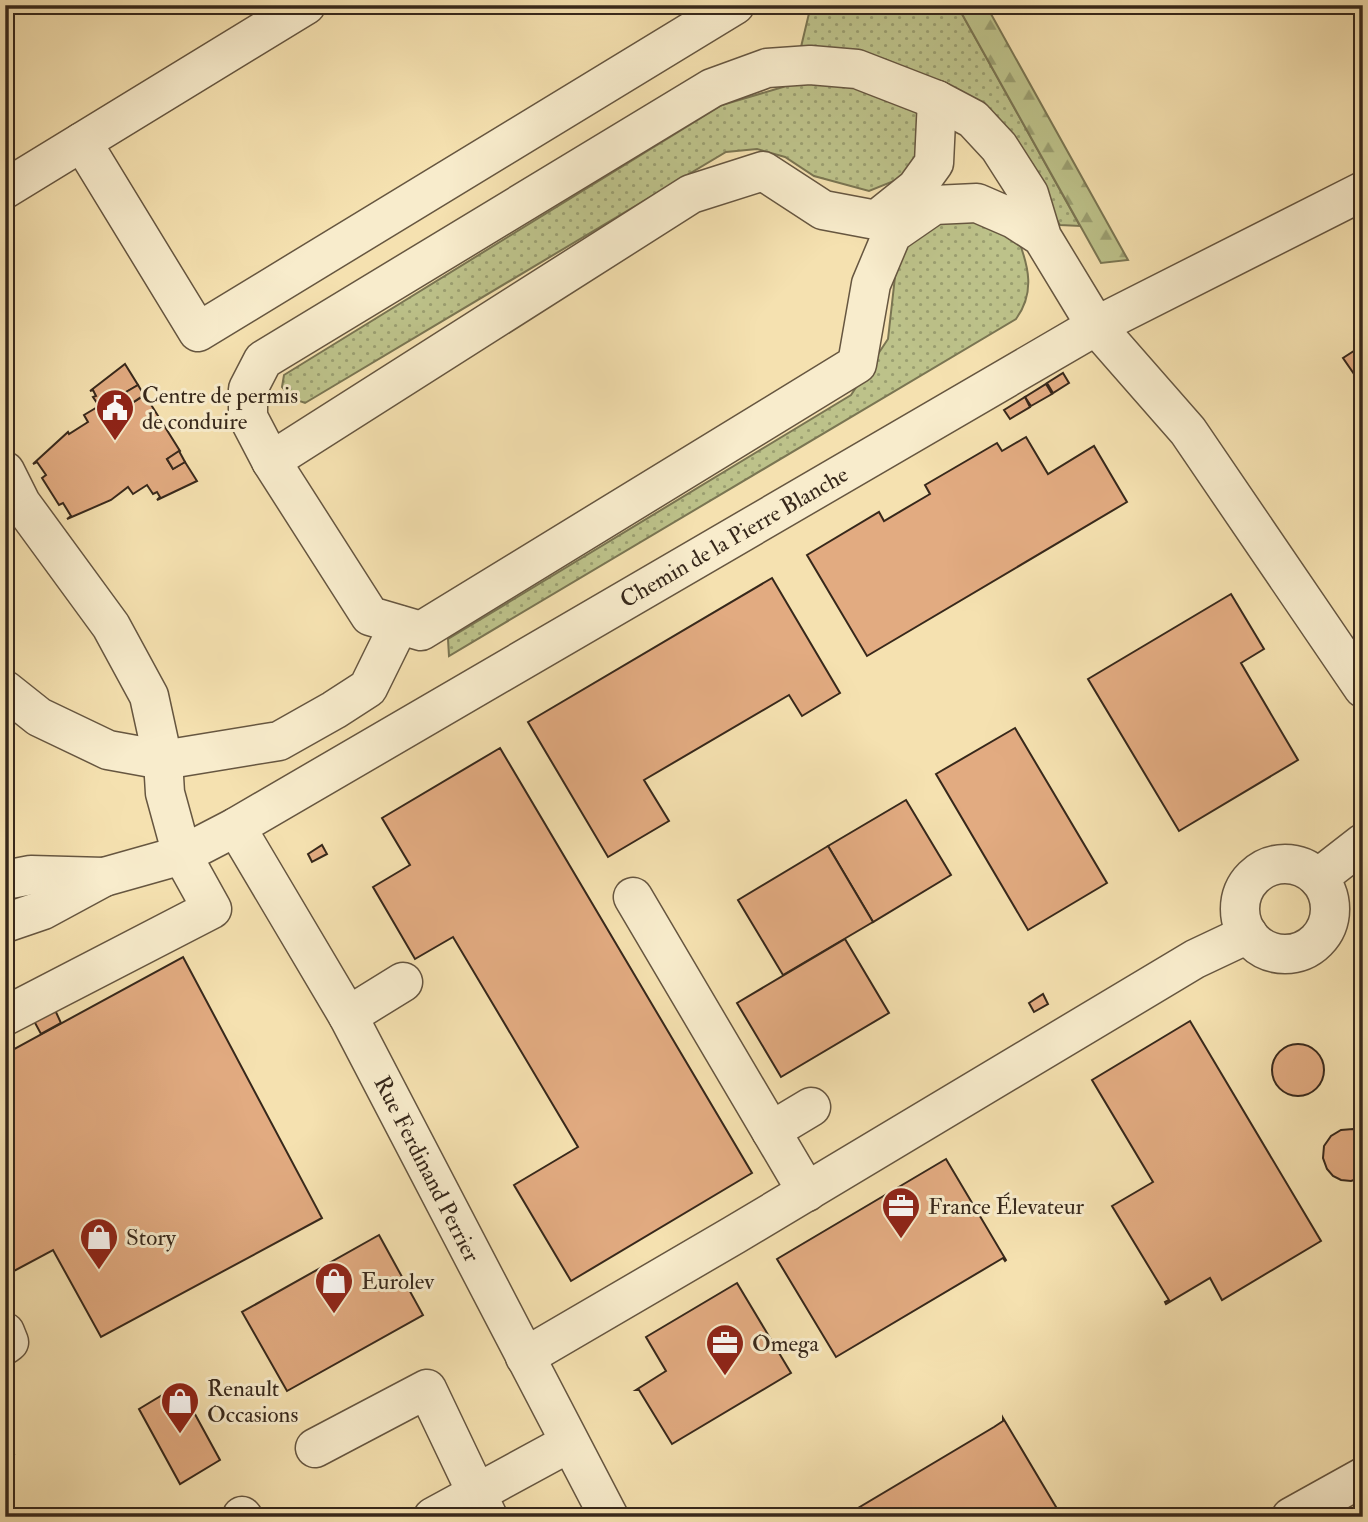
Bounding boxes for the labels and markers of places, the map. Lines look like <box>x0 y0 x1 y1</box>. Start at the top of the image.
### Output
place label: Centre de permis de conduire <box>142 381 298 436</box>
public building icon: Centre de permis de conduire <box>94 387 136 442</box>
office icon: France Élevateur <box>880 1185 922 1240</box>
place label: France Élevateur <box>928 1192 1085 1221</box>
shop icon: Story <box>78 1216 120 1271</box>
place label: Story <box>126 1223 177 1252</box>
shop icon: Eurolev <box>313 1260 355 1315</box>
place label: Eurolev <box>361 1267 435 1296</box>
office icon: Omega <box>704 1322 746 1377</box>
place label: Omega <box>752 1329 819 1358</box>
place label: Renault Occasions <box>207 1374 298 1429</box>
shop icon: Renault Occasions <box>159 1380 201 1435</box>

